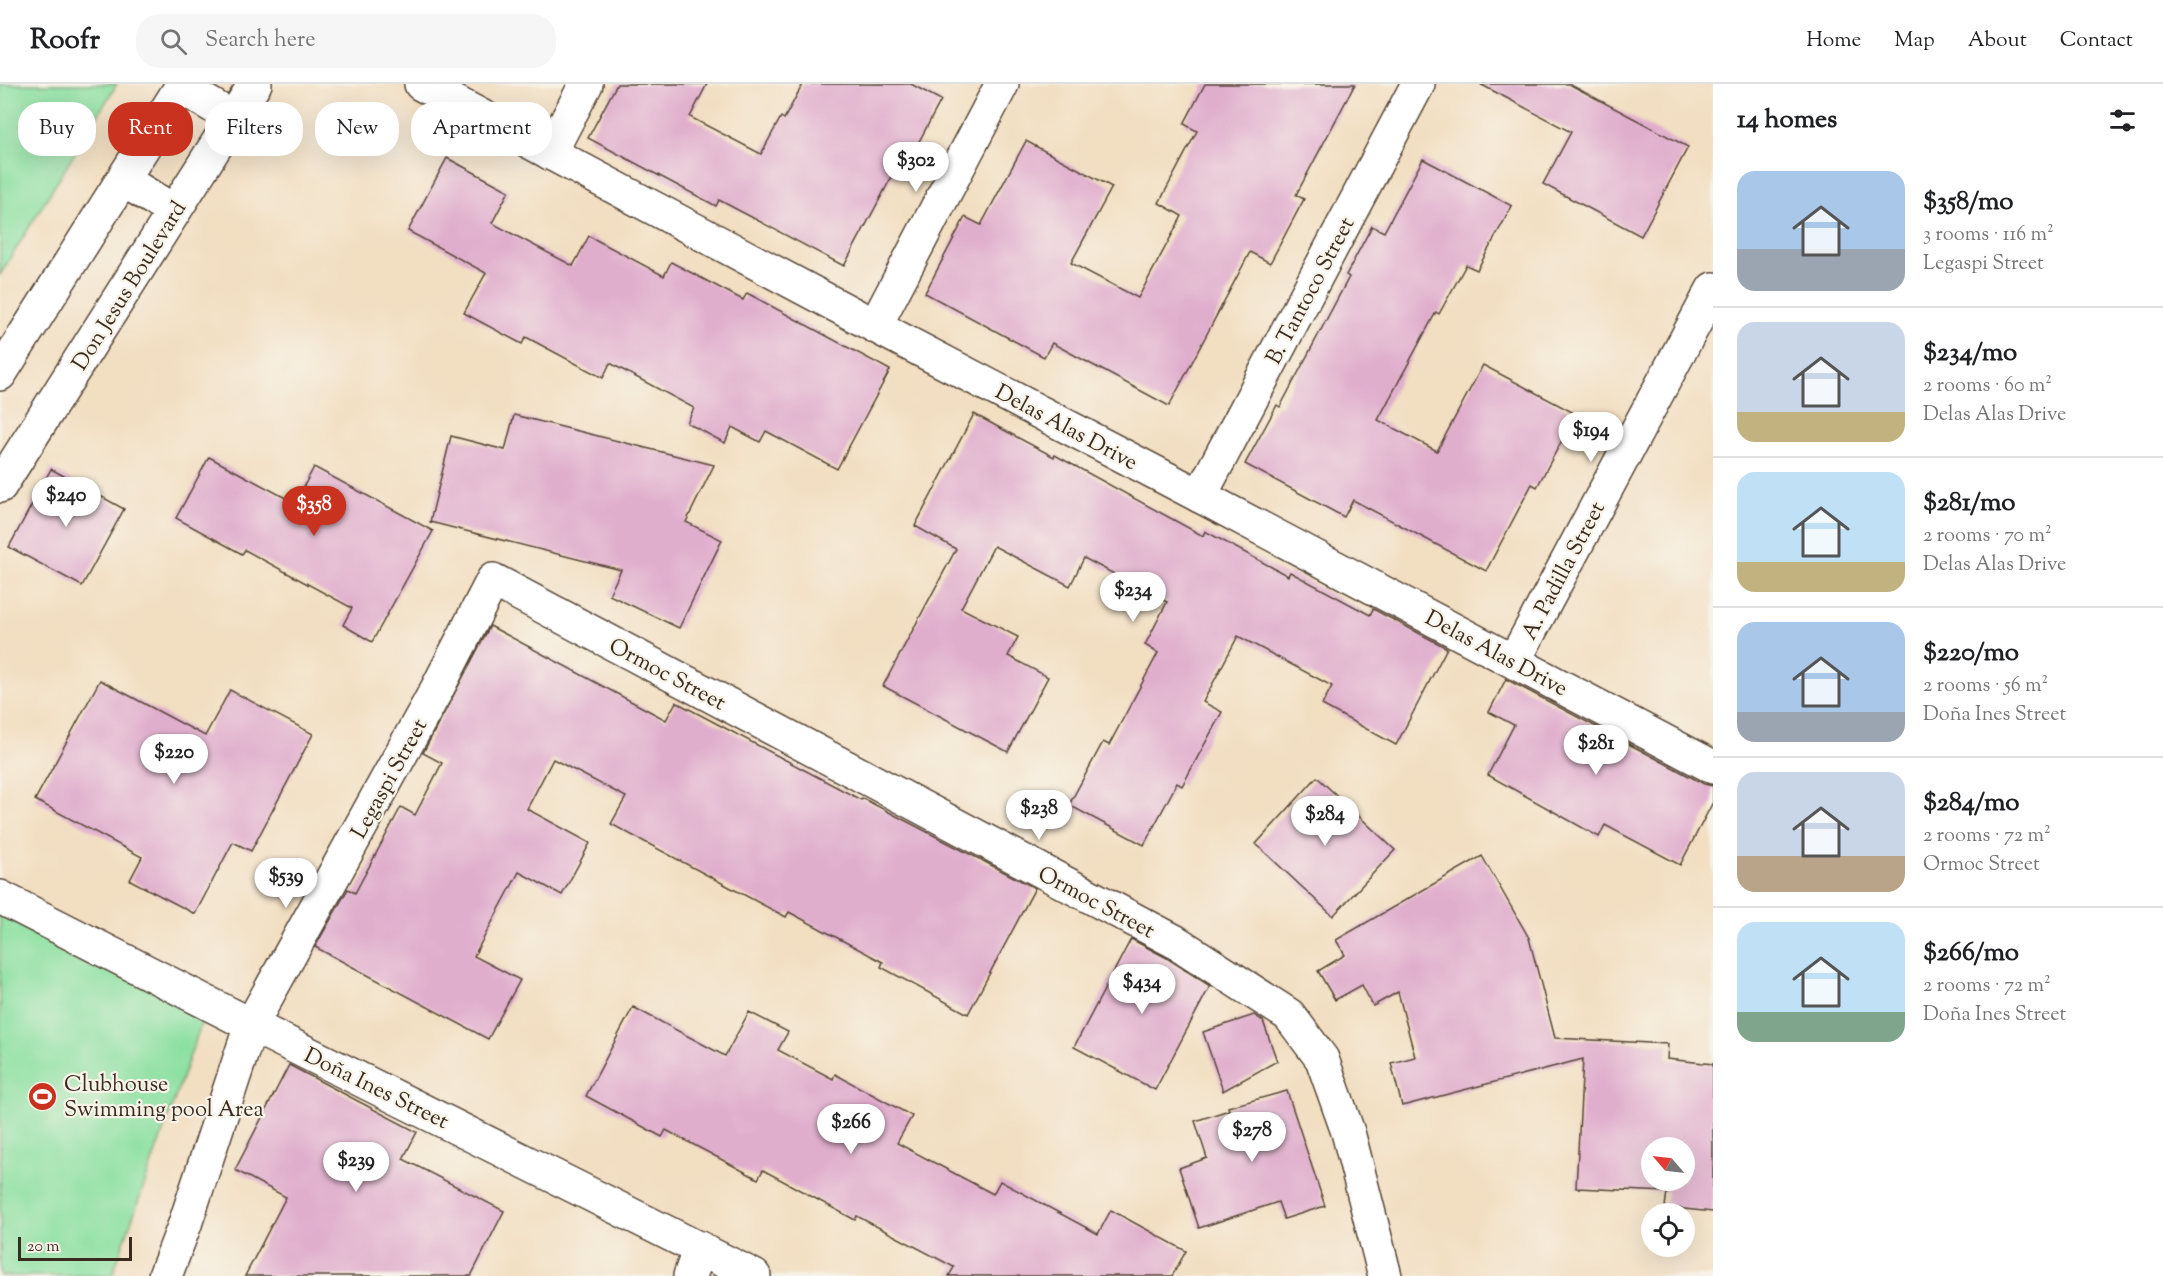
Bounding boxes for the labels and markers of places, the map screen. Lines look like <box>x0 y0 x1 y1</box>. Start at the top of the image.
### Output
pin: $302 <box>880 142 952 193</box>
pin: $194 <box>1555 412 1627 463</box>
pin: $240 <box>30 477 102 528</box>
pin: $358 <box>278 486 350 537</box>
pin: $234 <box>1097 572 1169 623</box>
pin: $281 <box>1560 725 1632 776</box>
pin: $220 <box>138 734 210 785</box>
pin: $238 <box>1003 790 1075 841</box>
pin: $284 <box>1289 796 1361 847</box>
pin: $539 <box>250 858 322 909</box>
pin: $434 <box>1106 964 1178 1015</box>
place label: Clubhouse Swimming pool Area <box>64 1070 264 1127</box>
sports icon: Clubhouse Swimming pool Area <box>27 1080 59 1112</box>
pin: $266 <box>815 1104 887 1155</box>
pin: $278 <box>1216 1112 1288 1163</box>
pin: $239 <box>320 1142 392 1193</box>

